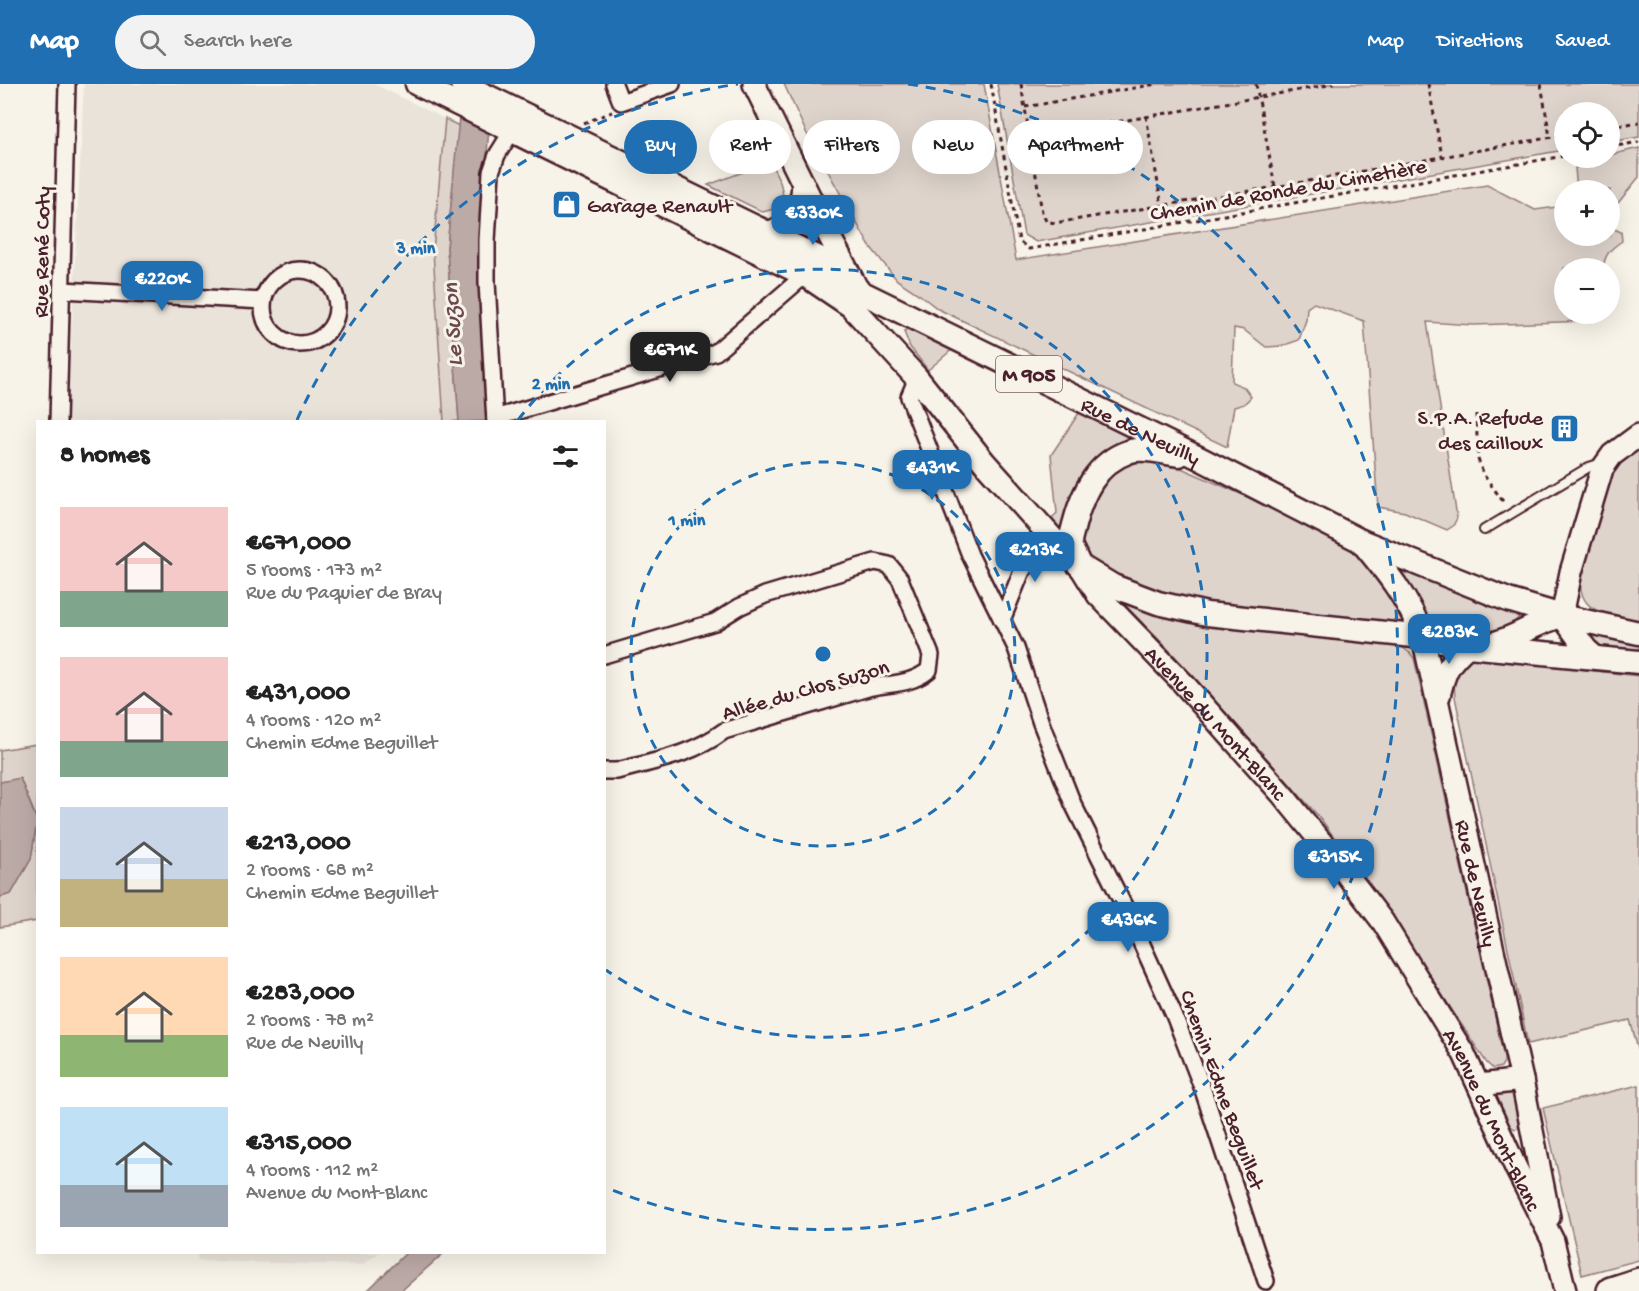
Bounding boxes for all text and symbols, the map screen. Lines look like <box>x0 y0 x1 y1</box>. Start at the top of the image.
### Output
search box <box>115 15 535 69</box>
text: Map <box>30 26 79 59</box>
icon: search <box>136 26 169 59</box>
text: Search here <box>184 29 292 55</box>
text: Map <box>1367 30 1404 55</box>
text: Directions <box>1437 30 1522 55</box>
text: Saved <box>1555 30 1609 55</box>
map controls <box>1554 102 1620 324</box>
button: locate <box>1554 102 1620 168</box>
chip: Buy <box>624 120 697 174</box>
chip: Rent <box>709 120 791 174</box>
chip: Filters <box>803 120 900 174</box>
chip: New <box>912 120 995 174</box>
chip: Apartment <box>1007 120 1143 174</box>
street label: Chemin de Ronde du Cimetière <box>1149 155 1429 229</box>
button: + <box>1554 180 1620 246</box>
street label: Rue René Coty <box>30 186 58 318</box>
shop icon: Garage Renault <box>550 188 582 220</box>
place label: Garage Renault <box>587 195 734 221</box>
pin: €330K <box>771 195 855 246</box>
text: €330K <box>785 203 841 226</box>
text: 3 min <box>396 239 436 260</box>
button: − <box>1554 258 1620 324</box>
pin: €220K <box>120 261 204 312</box>
text: €220K <box>135 269 189 292</box>
water label: Le Suzon <box>438 282 471 367</box>
pin: €671K <box>628 332 712 383</box>
text: €671K <box>644 340 696 363</box>
road number: M 905 <box>996 356 1062 392</box>
text: 2 min <box>532 375 571 396</box>
street label: Rue de Neuilly <box>1076 393 1204 474</box>
place label: S.P.A. Refude des cailloux <box>1418 407 1544 458</box>
building icon: S.P.A. Refude des cailloux <box>1548 413 1580 445</box>
icon: filters <box>549 440 582 473</box>
text: 8 homes <box>60 441 149 472</box>
pin: €431K <box>890 450 974 501</box>
text: €431K <box>907 458 957 481</box>
text: 1 min <box>668 511 706 532</box>
text: €671,000 <box>246 529 351 560</box>
icon: home <box>108 531 180 603</box>
pin: €213K <box>993 532 1077 583</box>
text: €213K <box>1009 540 1061 563</box>
text: 5 rooms · 173 m² <box>246 560 382 583</box>
text: Rue du Paquier de Bray <box>246 583 442 606</box>
pin: €283K <box>1407 614 1491 665</box>
text: €283K <box>1422 622 1476 645</box>
street label: Avenue du Mont-Blanc <box>1137 642 1291 808</box>
centre of rings <box>813 644 833 664</box>
street label: Allée du Clos Suzon <box>720 655 893 728</box>
text: €431,000 <box>246 679 350 710</box>
icon: home <box>108 681 180 753</box>
text: 4 rooms · 120 m² <box>246 710 381 733</box>
text: Chemin Edme Beguillet <box>246 733 437 756</box>
street label: Rue de Neuilly <box>1447 818 1501 950</box>
text: €213,000 <box>246 829 351 860</box>
icon: home <box>108 831 180 903</box>
pin: €315K <box>1292 839 1376 890</box>
text: €315K <box>1308 847 1360 870</box>
text: 2 rooms · 68 m² <box>246 860 374 883</box>
text: Chemin Edme Beguillet <box>246 883 437 906</box>
pin: €436K <box>1086 902 1170 953</box>
text: €436K <box>1102 910 1154 933</box>
text: €283,000 <box>246 979 354 1010</box>
icon: home <box>108 981 180 1053</box>
street label: Chemin Edme Beguillet <box>1172 987 1269 1195</box>
text: 2 rooms · 78 m² <box>246 1010 374 1033</box>
street label: Avenue du Mont-Blanc <box>1434 1025 1545 1217</box>
text: Rue de Neuilly <box>246 1033 363 1056</box>
text: €315,000 <box>246 1129 352 1160</box>
icon: home <box>108 1131 180 1203</box>
text: 4 rooms · 112 m² <box>246 1160 378 1183</box>
text: Avenue du Mont-Blanc <box>246 1183 427 1206</box>

